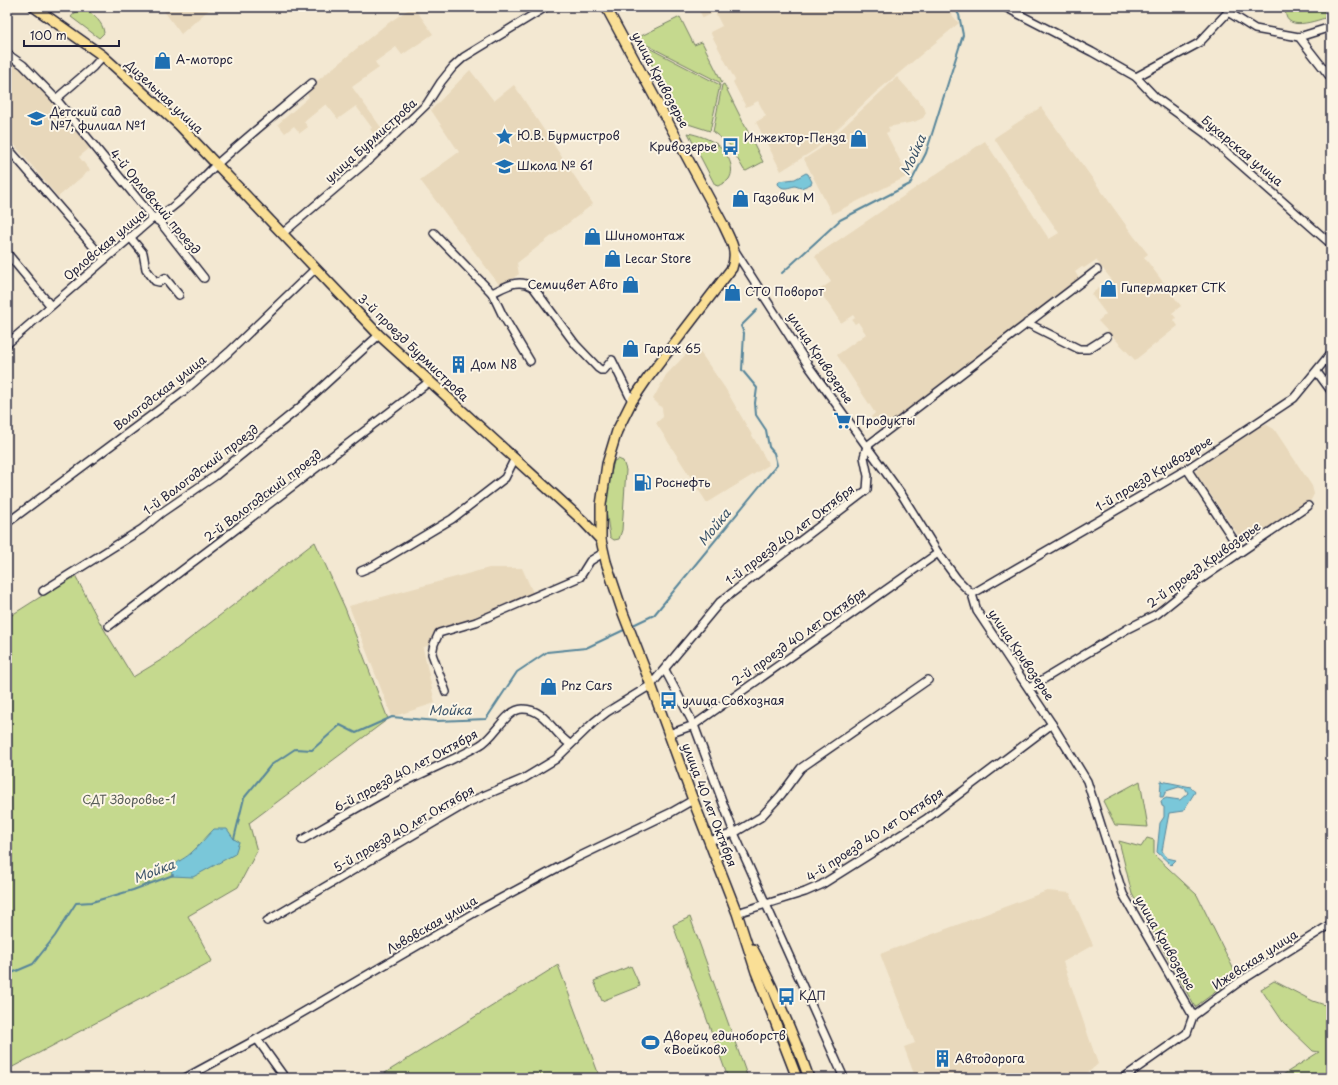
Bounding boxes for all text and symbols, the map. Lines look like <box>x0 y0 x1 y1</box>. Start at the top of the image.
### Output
scale bar <box>24 22 119 48</box>
text: 100 m <box>30 26 67 44</box>
street label: улица Кривозерье <box>628 28 694 131</box>
shop icon: А-моторс <box>153 50 173 70</box>
place label: А-моторс <box>176 50 233 68</box>
street label: Дизельная улица <box>121 54 208 138</box>
street label: улица Бурмистрова <box>320 94 421 187</box>
place label: Детский сад №7, филиал №1 <box>49 102 146 134</box>
school or university icon: Детский сад №7, филиал №1 <box>27 109 47 129</box>
street label: Бухарская улица <box>1198 111 1288 190</box>
place icon: Ю.В. Бурмистров <box>494 126 514 146</box>
place label: Ю.В. Бурмистров <box>517 126 620 144</box>
place label: Инжектор-Пенза <box>744 128 847 146</box>
shop icon: Инжектор-Пенза <box>849 128 869 148</box>
water label: Мойка <box>895 131 930 178</box>
place label: Кривозерье <box>649 137 717 155</box>
bus stop icon: Кривозерье <box>720 137 740 157</box>
street label: 4-й Орловский проезд <box>106 145 205 258</box>
school or university icon: Школа № 61 <box>494 156 514 176</box>
place label: Школа № 61 <box>517 156 593 174</box>
shop icon: Газовик М <box>730 188 750 208</box>
place label: Газовик М <box>753 188 814 206</box>
street label: Орловская улица <box>59 204 150 284</box>
shop icon: Шиномонтаж <box>582 226 602 246</box>
place label: Шиномонтаж <box>605 226 685 244</box>
shop icon: Lecar Store <box>602 249 622 269</box>
place label: Lecar Store <box>625 249 691 267</box>
place label: Семицвет Авто <box>527 275 618 293</box>
shop icon: Семицвет Авто <box>621 275 641 295</box>
shop icon: Гипермаркет СТК <box>1098 278 1118 298</box>
place label: Гипермаркет СТК <box>1121 278 1226 296</box>
shop icon: СТО Поворот <box>722 282 742 302</box>
place label: СТО Поворот <box>745 282 824 300</box>
street label: 3-й проезд Бурмистрова <box>354 289 473 405</box>
street label: улица Кривозерье <box>784 308 858 407</box>
shop icon: Гараж 65 <box>621 339 641 359</box>
place label: Гараж 65 <box>644 339 701 357</box>
street label: Вологодская улица <box>109 350 210 434</box>
building icon: Дом N8 <box>448 355 468 375</box>
place label: Дом N8 <box>470 355 517 373</box>
supermarket icon: Продукты <box>833 411 853 431</box>
place label: Продукты <box>856 411 915 429</box>
street label: 1-й Вологодский проезд <box>139 420 262 519</box>
street label: 1-й проезд Кривозерье <box>1092 431 1216 515</box>
street label: 2-й Вологодский проезд <box>200 445 325 546</box>
fuel station icon: Роснефть <box>632 473 652 493</box>
place label: Роснефть <box>655 473 711 491</box>
street label: 1-й проезд 40 лет Октября <box>721 480 858 589</box>
water label: Мойка <box>693 503 735 549</box>
street label: 2-й проезд Кривозерье <box>1143 517 1264 612</box>
street label: 2-й проезд 40 лет Октября <box>727 583 869 690</box>
street label: улица Кривозерье <box>985 605 1059 704</box>
shop icon: Pnz Cars <box>538 676 558 696</box>
place label: Pnz Cars <box>561 676 613 694</box>
bus stop icon: улица Совхозная <box>659 691 679 711</box>
place label: улица Совхозная <box>682 691 785 709</box>
water label: Мойка <box>428 700 472 719</box>
street label: 6-й проезд 40 лет Октября <box>330 724 481 816</box>
street label: улица 40 лет Октября <box>678 740 742 869</box>
street label: 5-й проезд 40 лет Октября <box>330 780 477 876</box>
street label: 4-й проезд 40 лет Октября <box>802 783 947 885</box>
park label: СДТ Здоровье-1 <box>82 790 176 808</box>
water label: Мойка <box>130 854 178 887</box>
street label: Львовская улица <box>383 891 481 957</box>
street label: улица Кривозерье <box>1131 892 1201 994</box>
street label: Ижевская улица <box>1208 925 1301 994</box>
bus stop icon: КДП <box>776 986 796 1006</box>
place label: КДП <box>799 986 826 1004</box>
place label: Дворец единоборств «Воейков» <box>663 1026 786 1058</box>
sports icon: Дворец единоборств «Воейков» <box>641 1033 661 1053</box>
building icon: Автодорога <box>932 1049 952 1069</box>
place label: Автодорога <box>955 1049 1025 1067</box>

